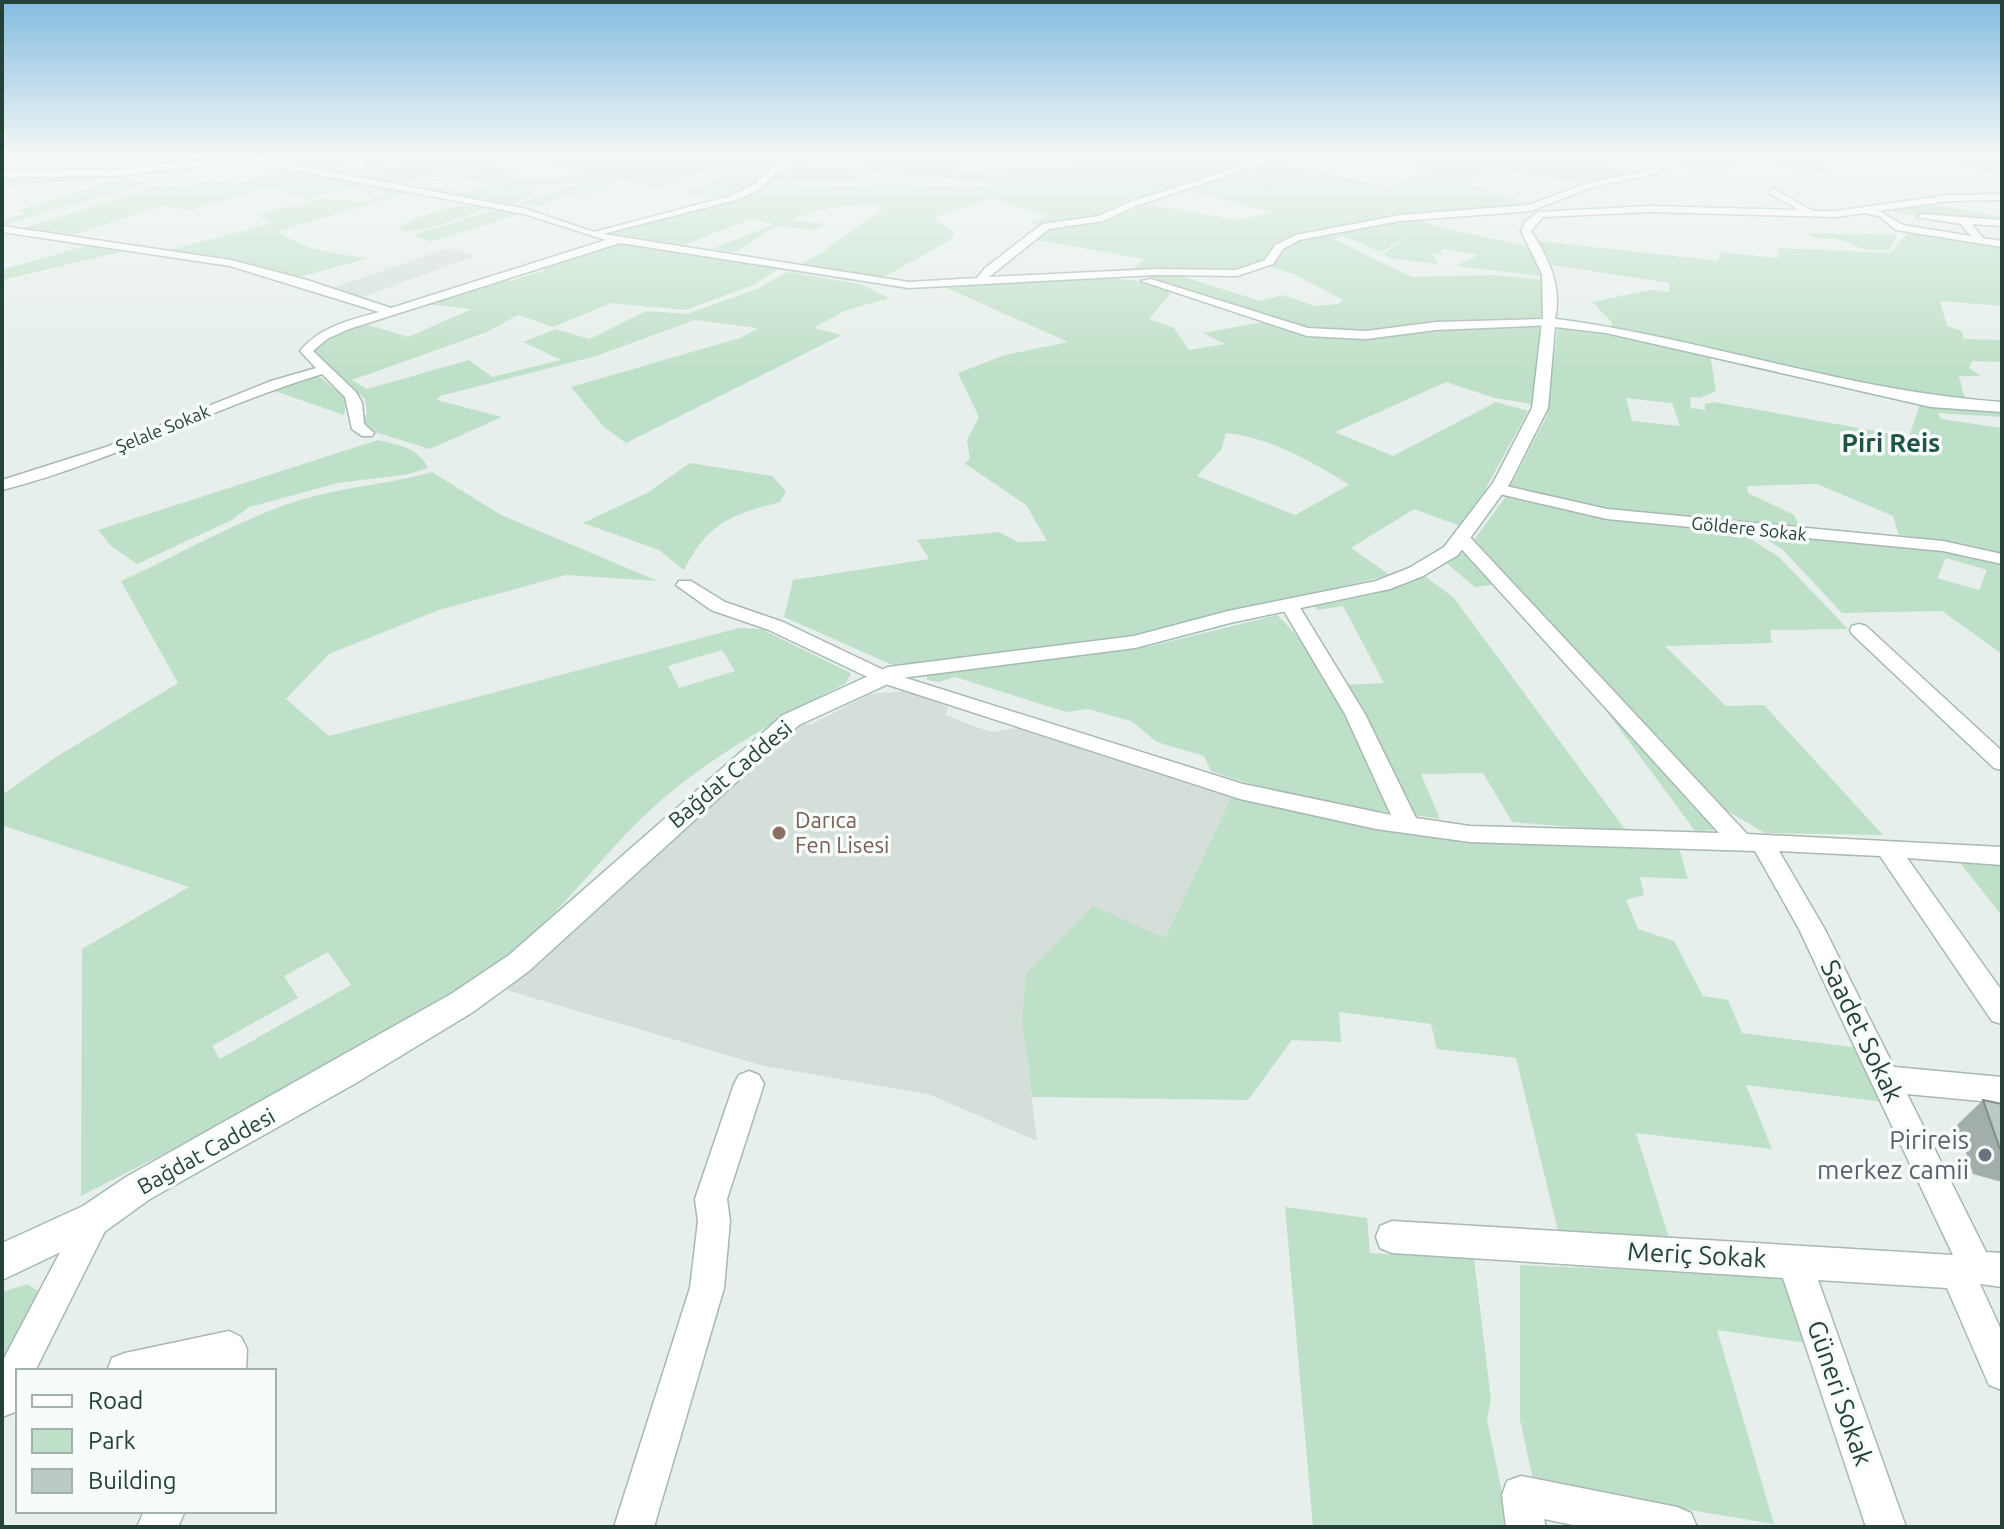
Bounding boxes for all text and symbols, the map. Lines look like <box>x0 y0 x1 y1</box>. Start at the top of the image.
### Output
street label: Şelale Sokak <box>113 400 213 456</box>
district label: Piri Reis <box>1842 428 1940 457</box>
street label: Göldere Sokak <box>1690 512 1808 544</box>
street label: Bağdat Caddesi <box>663 715 796 832</box>
place label: Darıca Fen Lisesi <box>795 807 889 857</box>
marker: Darıca Fen Lisesi <box>770 824 788 842</box>
street label: Saadet Sokak <box>1816 955 1909 1107</box>
street label: Bağdat Caddesi <box>133 1102 279 1199</box>
place label: Pirireis merkez camii <box>1817 1125 1969 1184</box>
marker: Pirireis merkez camii <box>1976 1146 1994 1164</box>
street label: Meriç Sokak <box>1627 1236 1767 1273</box>
street label: Güneri Sokak <box>1802 1316 1879 1469</box>
legend <box>16 1369 276 1513</box>
text: Road <box>88 1387 143 1414</box>
text: Park <box>88 1427 136 1454</box>
text: Building <box>88 1467 176 1494</box>

